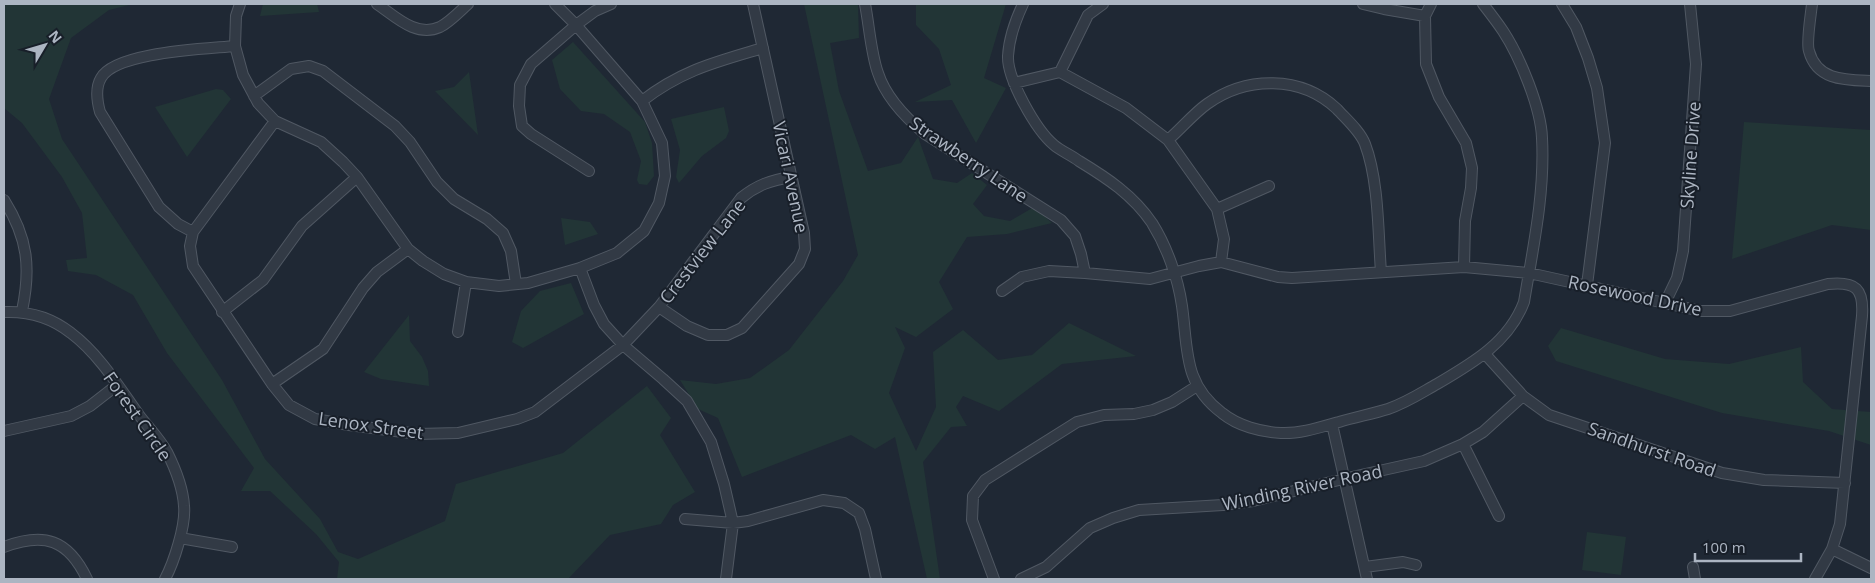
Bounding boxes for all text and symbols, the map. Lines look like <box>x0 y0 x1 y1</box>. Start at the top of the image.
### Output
north arrow <box>20 20 70 70</box>
text: N <box>45 26 67 47</box>
street label: Skyline Drive <box>1674 101 1706 209</box>
street label: Strawberry Lane <box>905 111 1033 207</box>
street label: Vicari Avenue <box>767 119 815 235</box>
street label: Crestview Lane <box>654 194 750 308</box>
street label: Rosewood Drive <box>1566 269 1704 321</box>
street label: Forest Circle <box>98 367 178 465</box>
street label: Lenox Street <box>317 406 425 444</box>
street label: Sandhurst Road <box>1585 416 1719 482</box>
street label: Winding River Road <box>1220 458 1384 516</box>
scale bar <box>1695 530 1801 562</box>
text: 100 m <box>1702 537 1746 557</box>

